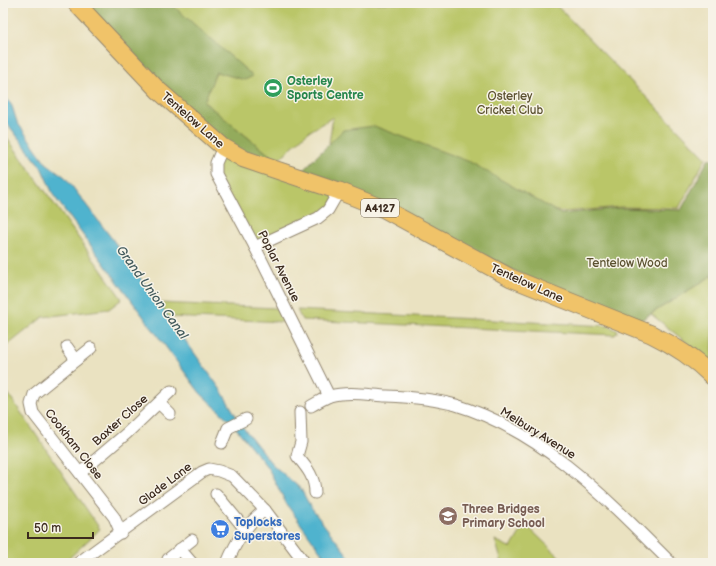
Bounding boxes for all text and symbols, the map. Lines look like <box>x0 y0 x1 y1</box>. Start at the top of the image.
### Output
place label: Osterley Sports Centre <box>287 74 364 103</box>
sports icon: Osterley Sports Centre <box>262 77 284 99</box>
street label: Tentelow Lane <box>158 89 227 152</box>
park label: Osterley Cricket Club <box>477 89 543 118</box>
road number: A4127 <box>361 199 399 217</box>
street label: Poplar Avenue <box>254 228 303 304</box>
water label: Grand Union Canal <box>113 243 192 343</box>
park label: Tentelow Wood <box>586 256 668 271</box>
street label: Tentelow Lane <box>488 261 566 306</box>
street label: Baxter Close <box>89 391 151 449</box>
street label: Melbury Avenue <box>497 404 578 463</box>
street label: Cookham Close <box>41 406 106 483</box>
street label: Glade Lane <box>136 459 195 509</box>
place label: Three Bridges Primary School <box>462 502 545 531</box>
school or university icon: Three Bridges Primary School <box>437 505 459 527</box>
scale bar <box>28 514 93 540</box>
place label: Toplocks Superstores <box>234 515 301 544</box>
supermarket icon: Toplocks Superstores <box>209 518 231 540</box>
text: 50 m <box>34 521 61 536</box>

